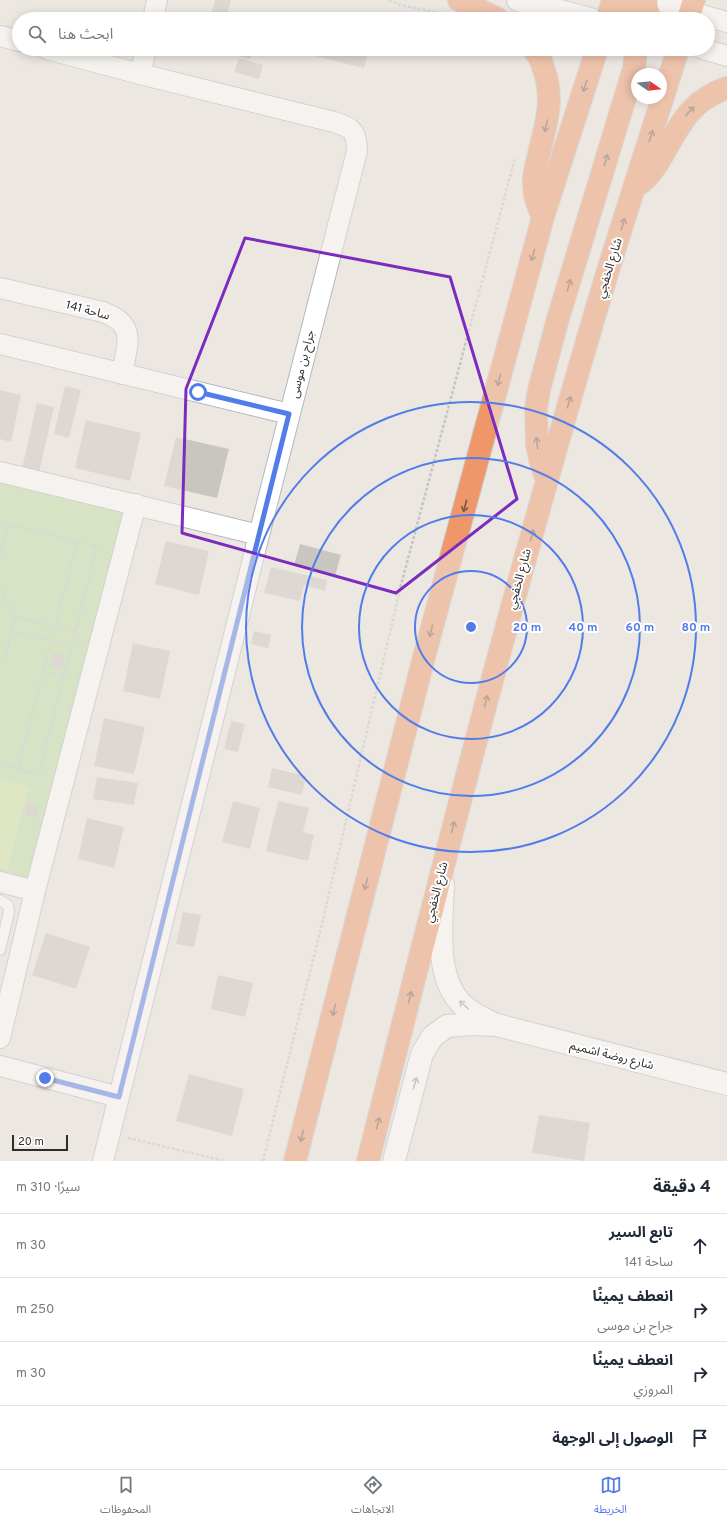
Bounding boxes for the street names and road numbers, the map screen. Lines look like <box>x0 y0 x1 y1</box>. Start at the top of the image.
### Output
street label: شارع الخفجي <box>593 236 627 301</box>
street label: ساحة 141 <box>64 297 111 324</box>
street label: جراح بن موسى <box>287 328 319 400</box>
street label: شارع الخفجي <box>504 547 537 612</box>
street label: شارع الخفجي <box>422 860 453 925</box>
street label: شارع روضة اشميم <box>568 1038 655 1074</box>

